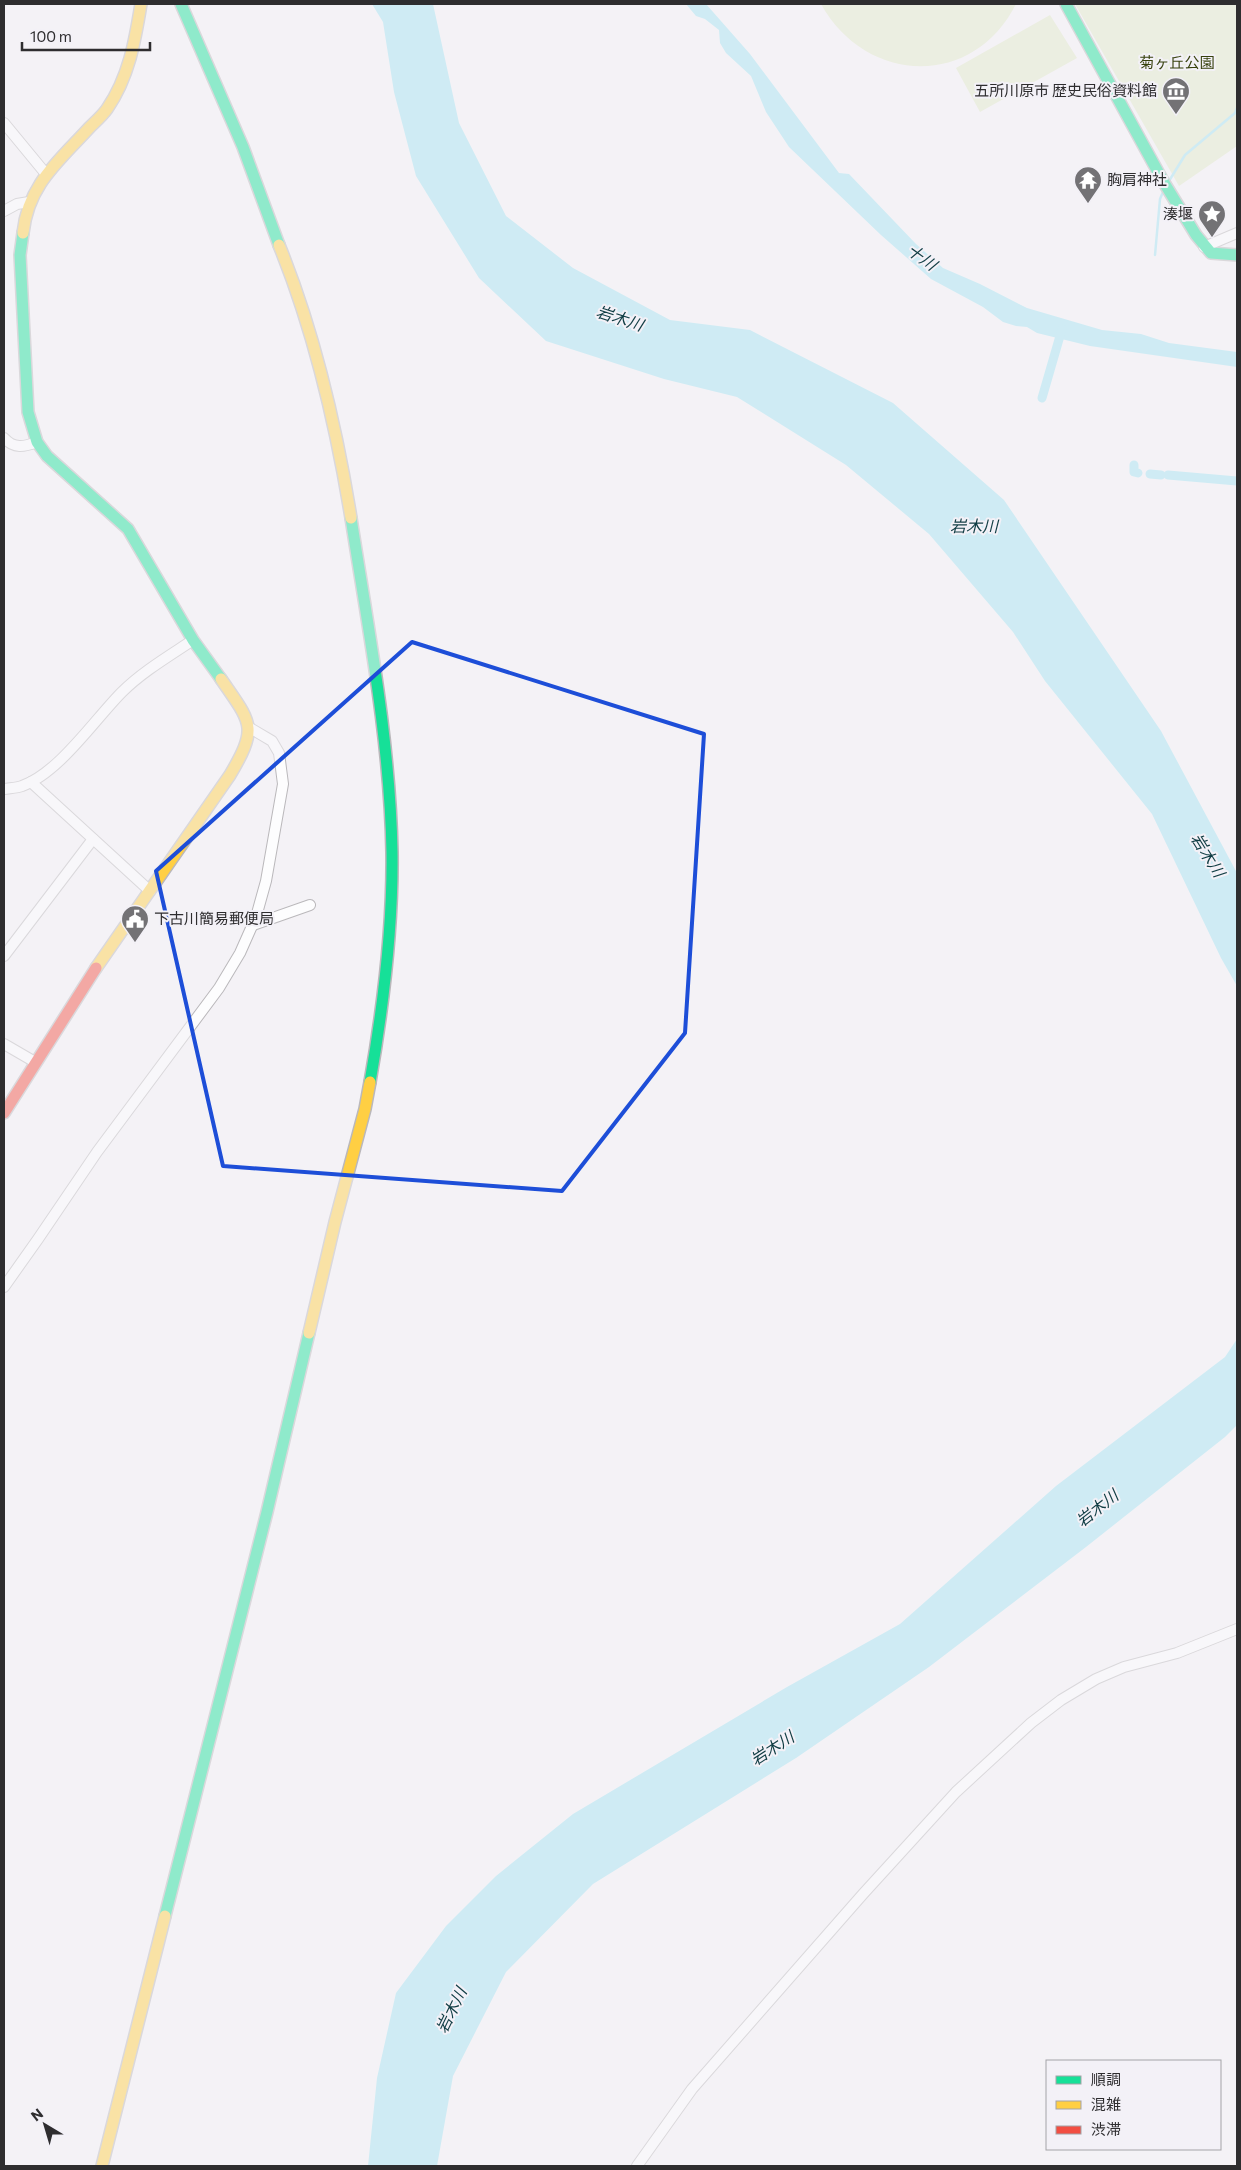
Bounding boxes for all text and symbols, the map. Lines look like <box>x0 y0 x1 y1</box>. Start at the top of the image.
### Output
scale bar <box>22 20 150 52</box>
text: 100 m <box>30 27 72 45</box>
park label: 菊ヶ丘公園 <box>1139 53 1215 71</box>
museum icon: 五所川原市 歴史民俗資料館 <box>1161 76 1191 115</box>
place label: 五所川原市 歴史民俗資料館 <box>974 81 1157 99</box>
temple icon: 胸肩神社 <box>1073 165 1103 204</box>
place label: 胸肩神社 <box>1107 170 1167 188</box>
place icon: 湊堰 <box>1197 199 1227 238</box>
place label: 湊堰 <box>1163 204 1193 222</box>
water label: 十川 <box>904 240 942 275</box>
water label: 岩木川 <box>594 301 648 335</box>
water label: 岩木川 <box>950 516 1000 535</box>
water label: 岩木川 <box>1188 829 1230 882</box>
public building icon: 下古川簡易郵便局 <box>120 904 150 943</box>
place label: 下古川簡易郵便局 <box>154 909 274 927</box>
water label: 岩木川 <box>1072 1484 1123 1530</box>
water label: 岩木川 <box>746 1725 799 1769</box>
water label: 岩木川 <box>431 1982 470 2036</box>
legend <box>1046 2060 1221 2150</box>
text: 順調 <box>1091 2070 1121 2088</box>
text: 混雑 <box>1091 2095 1121 2113</box>
north arrow <box>20 2100 70 2150</box>
text: N <box>27 2104 46 2124</box>
text: 渋滞 <box>1091 2120 1121 2138</box>

